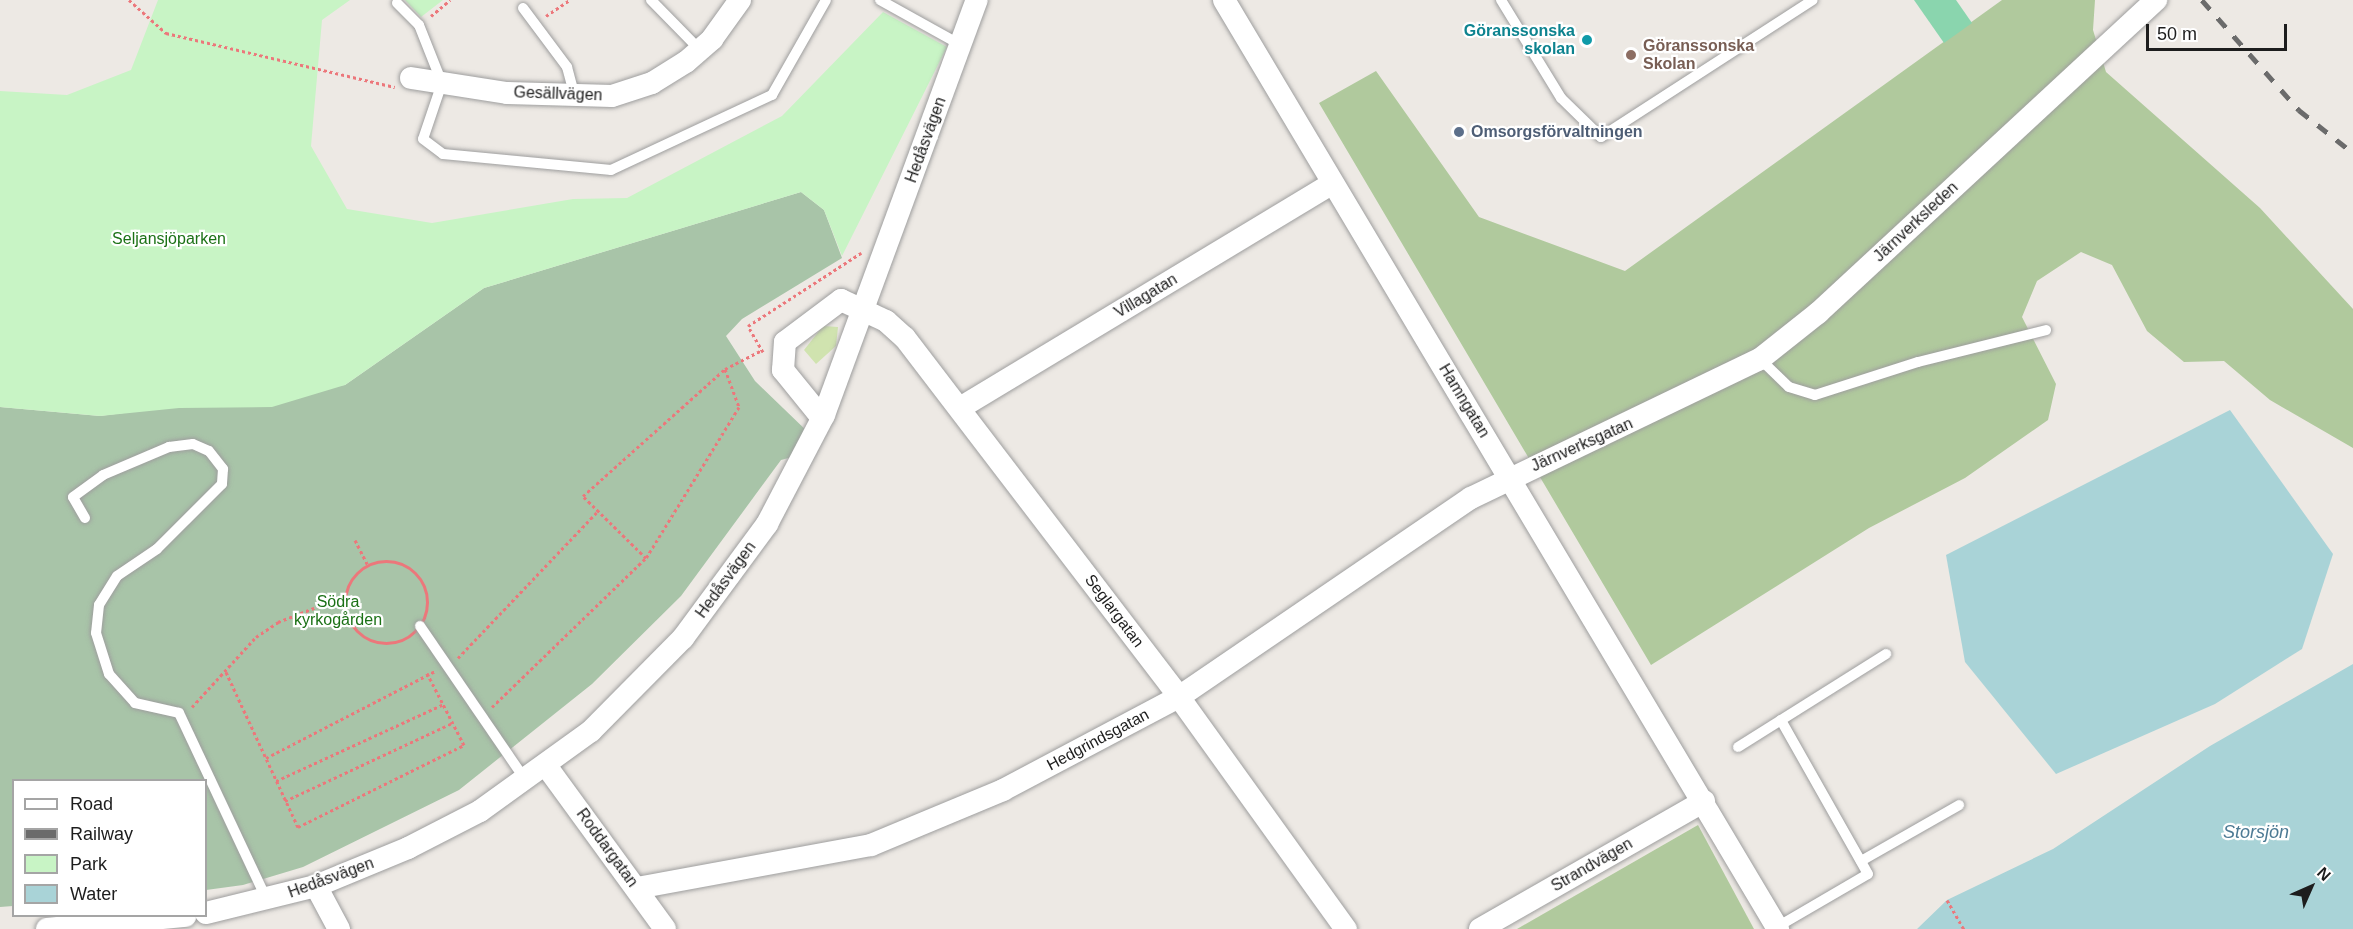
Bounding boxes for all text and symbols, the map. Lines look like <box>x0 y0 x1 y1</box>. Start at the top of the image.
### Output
scale bar <box>2149 12 2290 50</box>
place label: Göranssonska skolan <box>1464 21 1575 59</box>
text: 50 m <box>2157 24 2197 44</box>
marker: Göranssonska skolan <box>1580 33 1594 47</box>
place label: Göranssonska Skolan <box>1643 36 1754 74</box>
marker: Göranssonska Skolan <box>1624 48 1638 62</box>
street label: Gesällvägen <box>513 83 603 105</box>
street label: Hedåsvägen <box>902 95 950 185</box>
place label: Omsorgsförvaltningen <box>1471 122 1643 142</box>
marker: Omsorgsförvaltningen <box>1452 125 1466 139</box>
street label: Järnverksleden <box>1870 178 1962 266</box>
park label: Seljansjöparken <box>112 229 226 249</box>
street label: Villagatan <box>1111 270 1181 322</box>
street label: Hamngatan <box>1434 361 1494 441</box>
street label: Järnverksgatan <box>1528 414 1636 476</box>
street label: Hedåsvägen <box>692 538 760 622</box>
street label: Seglargatan <box>1080 571 1148 651</box>
park label: Södra kyrkogården <box>294 592 382 630</box>
street label: Hedgrindsgatan <box>1044 705 1152 775</box>
legend <box>12 779 207 917</box>
text: Road <box>70 794 113 814</box>
street label: Roddargatan <box>572 805 642 891</box>
water label: Storsjön <box>2223 821 2289 843</box>
text: Railway <box>70 824 133 844</box>
street label: Strandvägen <box>1548 834 1636 896</box>
text: Park <box>70 854 107 874</box>
street label: Hedåsvägen <box>286 854 376 902</box>
north arrow <box>2281 857 2341 917</box>
text: N <box>2314 864 2334 884</box>
text: Water <box>70 884 117 904</box>

